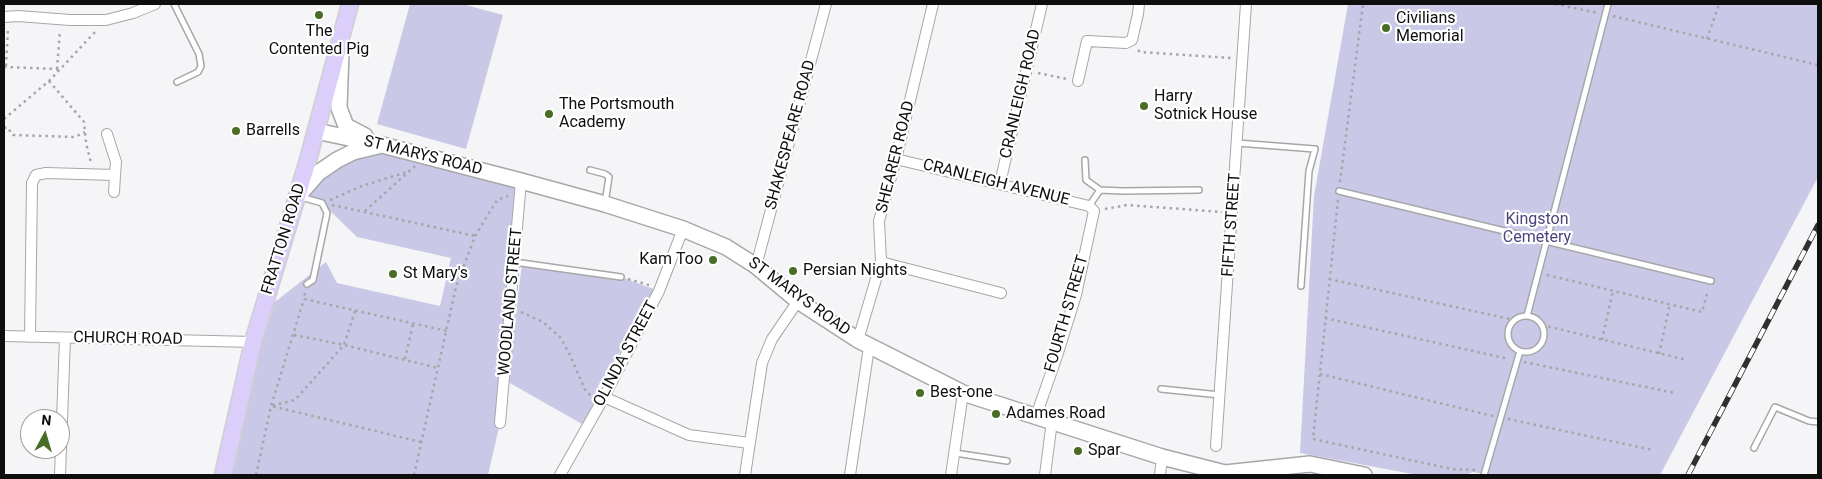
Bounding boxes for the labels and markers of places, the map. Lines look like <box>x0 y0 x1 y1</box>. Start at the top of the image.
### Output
marker: The Contented Pig <box>313 9 325 21</box>
place label: Civilians Memorial <box>1396 9 1464 47</box>
place label: The Contented Pig <box>269 22 369 60</box>
marker: Civilians Memorial <box>1380 22 1392 34</box>
place label: Harry Sotnick House <box>1154 87 1257 125</box>
place label: The Portsmouth Academy <box>559 95 674 133</box>
marker: Harry Sotnick House <box>1138 100 1150 112</box>
marker: The Portsmouth Academy <box>543 108 555 120</box>
place label: Barrells <box>246 121 300 141</box>
marker: Barrells <box>230 125 242 137</box>
place label: Kam Too <box>639 250 703 270</box>
marker: Kam Too <box>707 254 719 266</box>
place label: Persian Nights <box>803 261 907 281</box>
place label: St Mary's <box>403 264 468 284</box>
marker: Persian Nights <box>787 265 799 277</box>
marker: St Mary's <box>387 268 399 280</box>
place label: Best-one <box>930 383 993 403</box>
marker: Best-one <box>914 387 926 399</box>
place label: Adames Road <box>1006 404 1106 424</box>
marker: Adames Road <box>990 408 1002 420</box>
place label: Spar <box>1088 441 1121 461</box>
marker: Spar <box>1072 445 1084 457</box>

